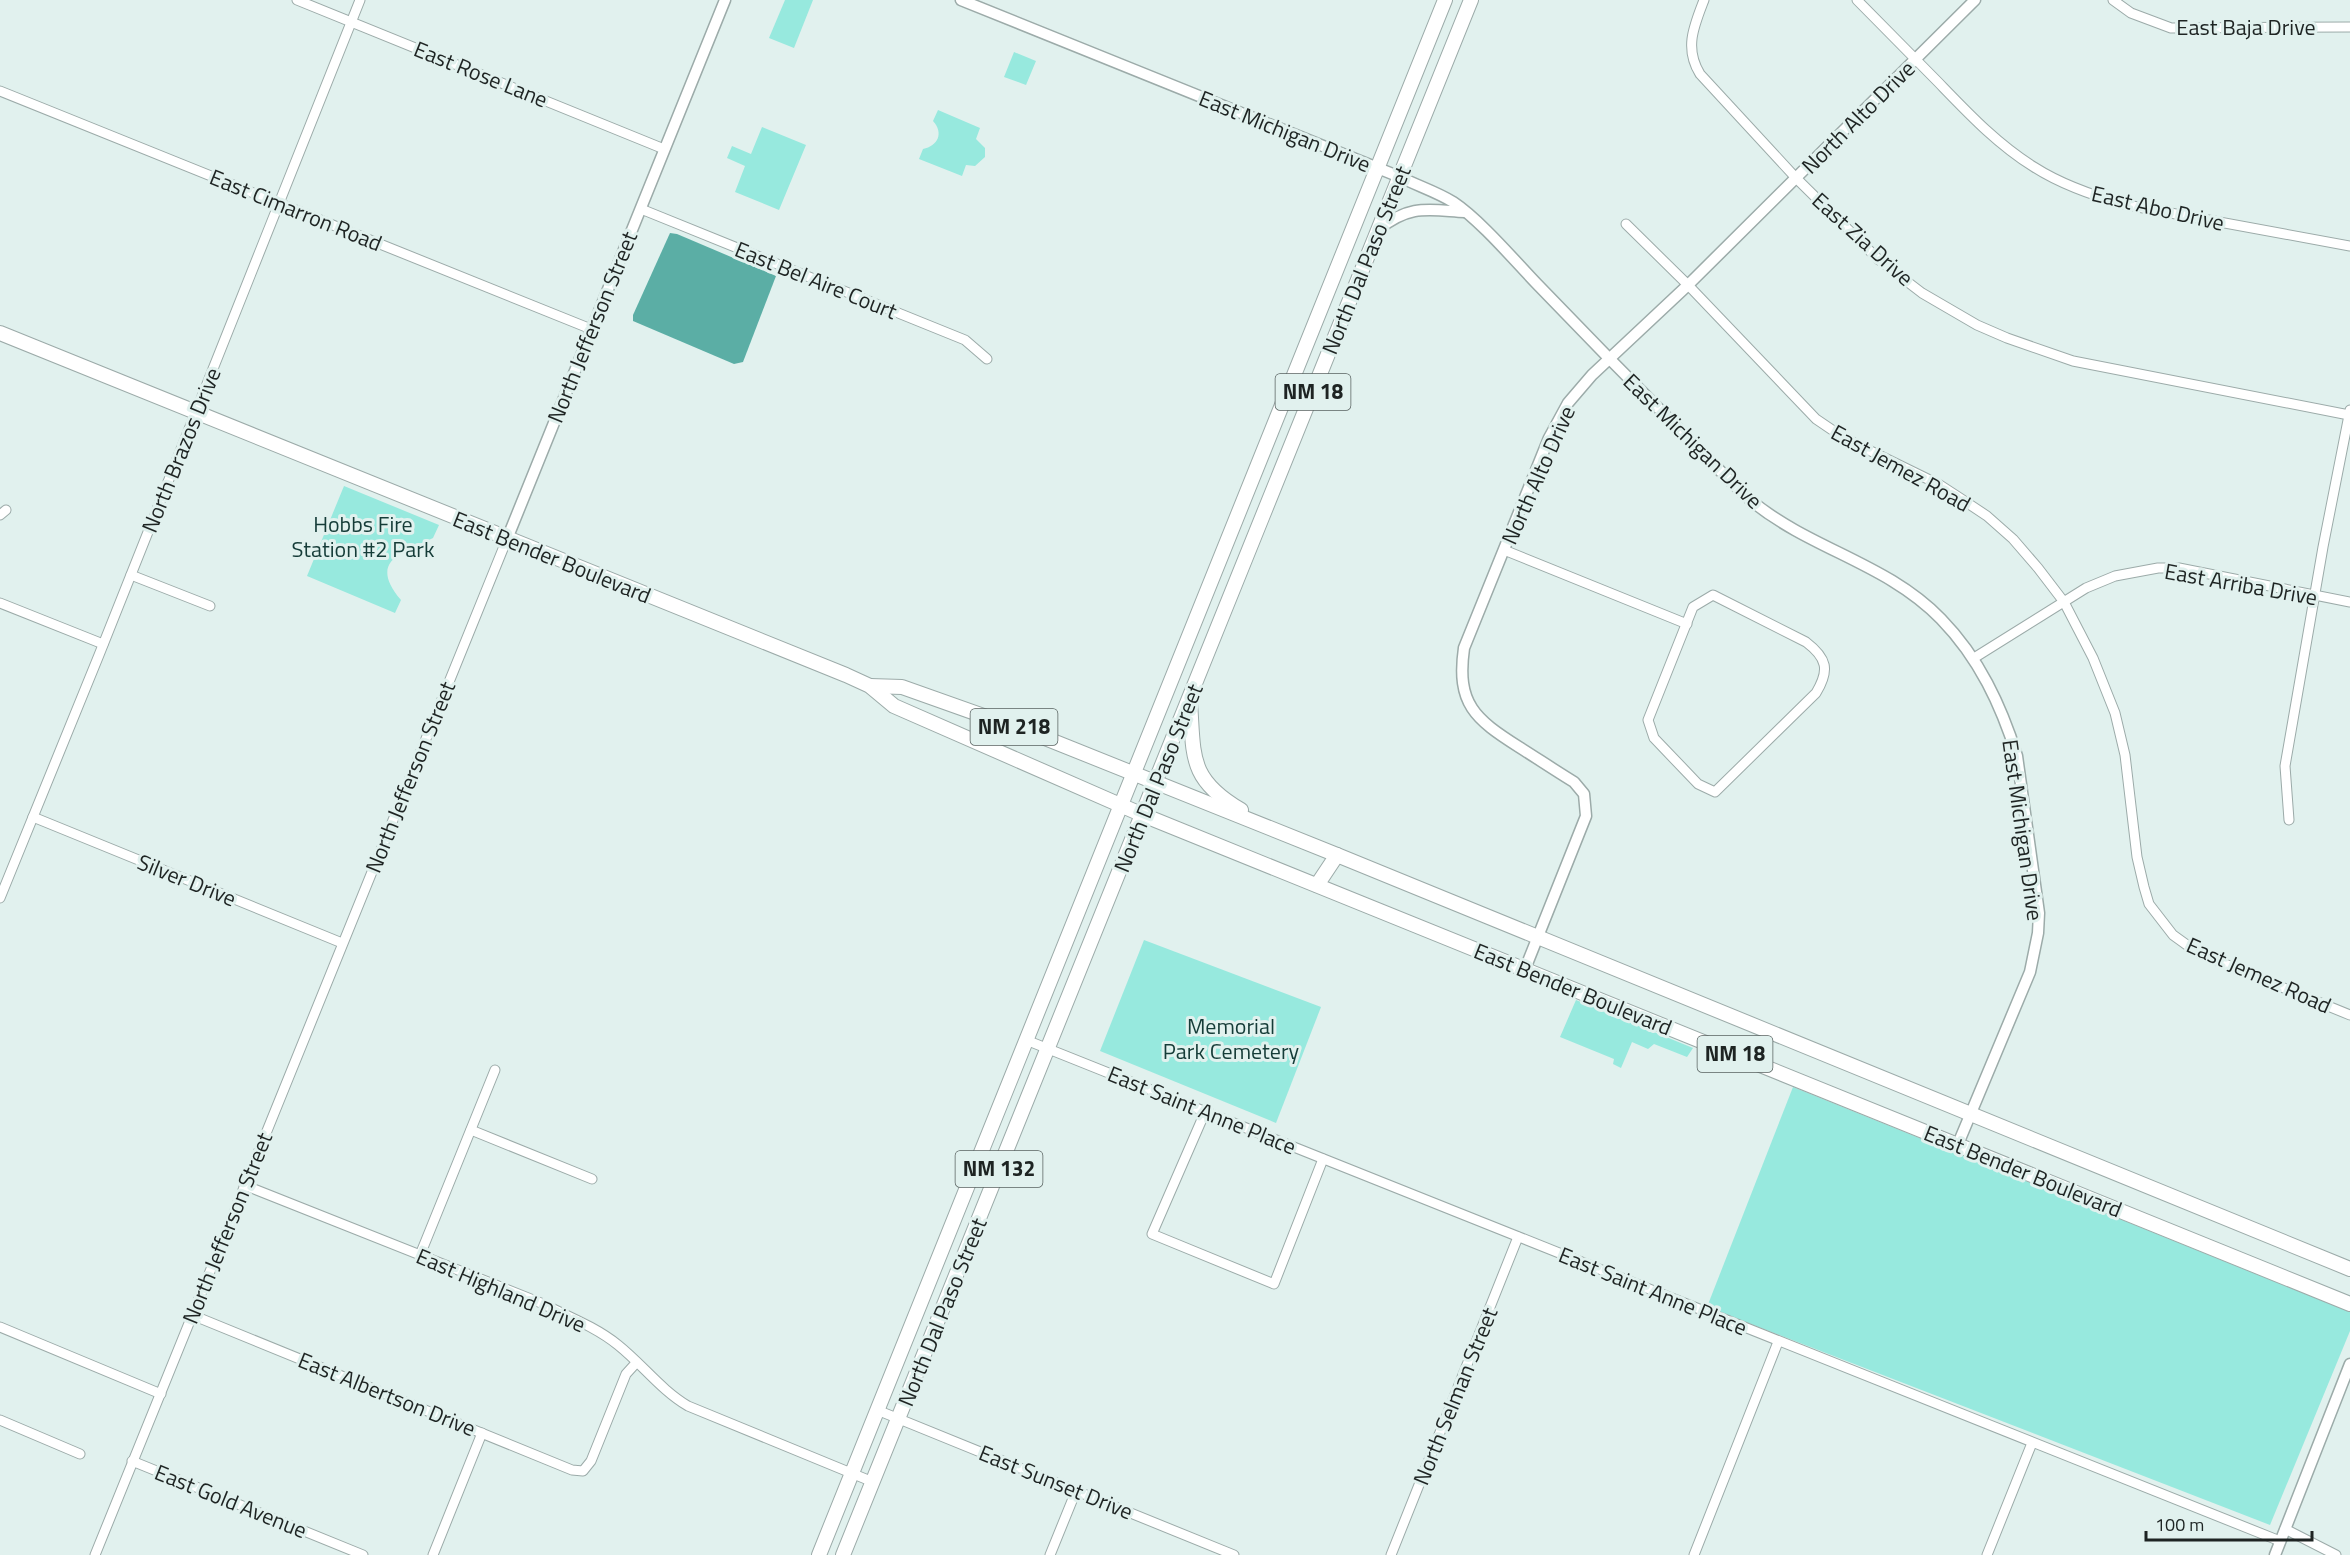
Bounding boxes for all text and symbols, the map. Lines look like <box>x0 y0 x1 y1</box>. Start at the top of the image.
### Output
street label: East Baja Drive <box>2176 10 2316 44</box>
street label: East Rose Lane <box>409 32 553 116</box>
street label: North Alto Drive <box>1793 52 1923 182</box>
street label: East Michigan Drive <box>1194 81 1376 181</box>
street label: East Cimarron Road <box>205 160 387 260</box>
street label: North Dal Paso Street <box>1313 160 1419 359</box>
street label: East Abo Drive <box>2088 176 2228 240</box>
street label: East Zia Drive <box>1805 184 1921 294</box>
street label: North Jefferson Street <box>538 226 646 428</box>
street label: East Bel Aire Court <box>730 232 902 328</box>
street label: North Brazos Drive <box>132 362 230 538</box>
street label: East Michigan Drive <box>1616 365 1770 517</box>
road number: NM 18 <box>1276 374 1350 410</box>
street label: North Alto Drive <box>1492 400 1584 550</box>
street label: East Jemez Road <box>1825 415 1977 521</box>
street label: East Bender Boulevard <box>448 502 656 612</box>
park label: Hobbs Fire Station #2 Park <box>292 507 435 566</box>
street label: East Arriba Drive <box>2162 554 2320 614</box>
street label: North Jefferson Street <box>356 676 464 878</box>
street label: North Dal Paso Street <box>1105 678 1211 877</box>
road number: NM 218 <box>970 709 1058 745</box>
street label: East Michigan Drive <box>1993 737 2053 923</box>
street label: Silver Drive <box>132 845 242 915</box>
street label: East Jemez Road <box>2181 928 2337 1022</box>
street label: East Bender Boulevard <box>1469 934 1677 1044</box>
park label: Memorial Park Cemetery <box>1163 1009 1300 1068</box>
road number: NM 18 <box>1698 1036 1772 1072</box>
street label: East Saint Anne Place <box>1103 1057 1301 1163</box>
street label: East Bender Boulevard <box>1919 1116 2127 1226</box>
street label: North Jefferson Street <box>173 1127 281 1329</box>
road number: NM 132 <box>956 1151 1042 1187</box>
street label: North Dal Paso Street <box>889 1212 995 1411</box>
street label: East Saint Anne Place <box>1554 1238 1752 1344</box>
street label: East Highland Drive <box>411 1239 591 1341</box>
street label: North Selman Street <box>1404 1302 1506 1490</box>
street label: East Albertson Drive <box>293 1343 481 1445</box>
street label: East Sunset Drive <box>974 1436 1138 1528</box>
street label: East Gold Avenue <box>150 1455 312 1547</box>
scale bar <box>2146 1504 2312 1542</box>
text: 100 m <box>2155 1511 2204 1538</box>

